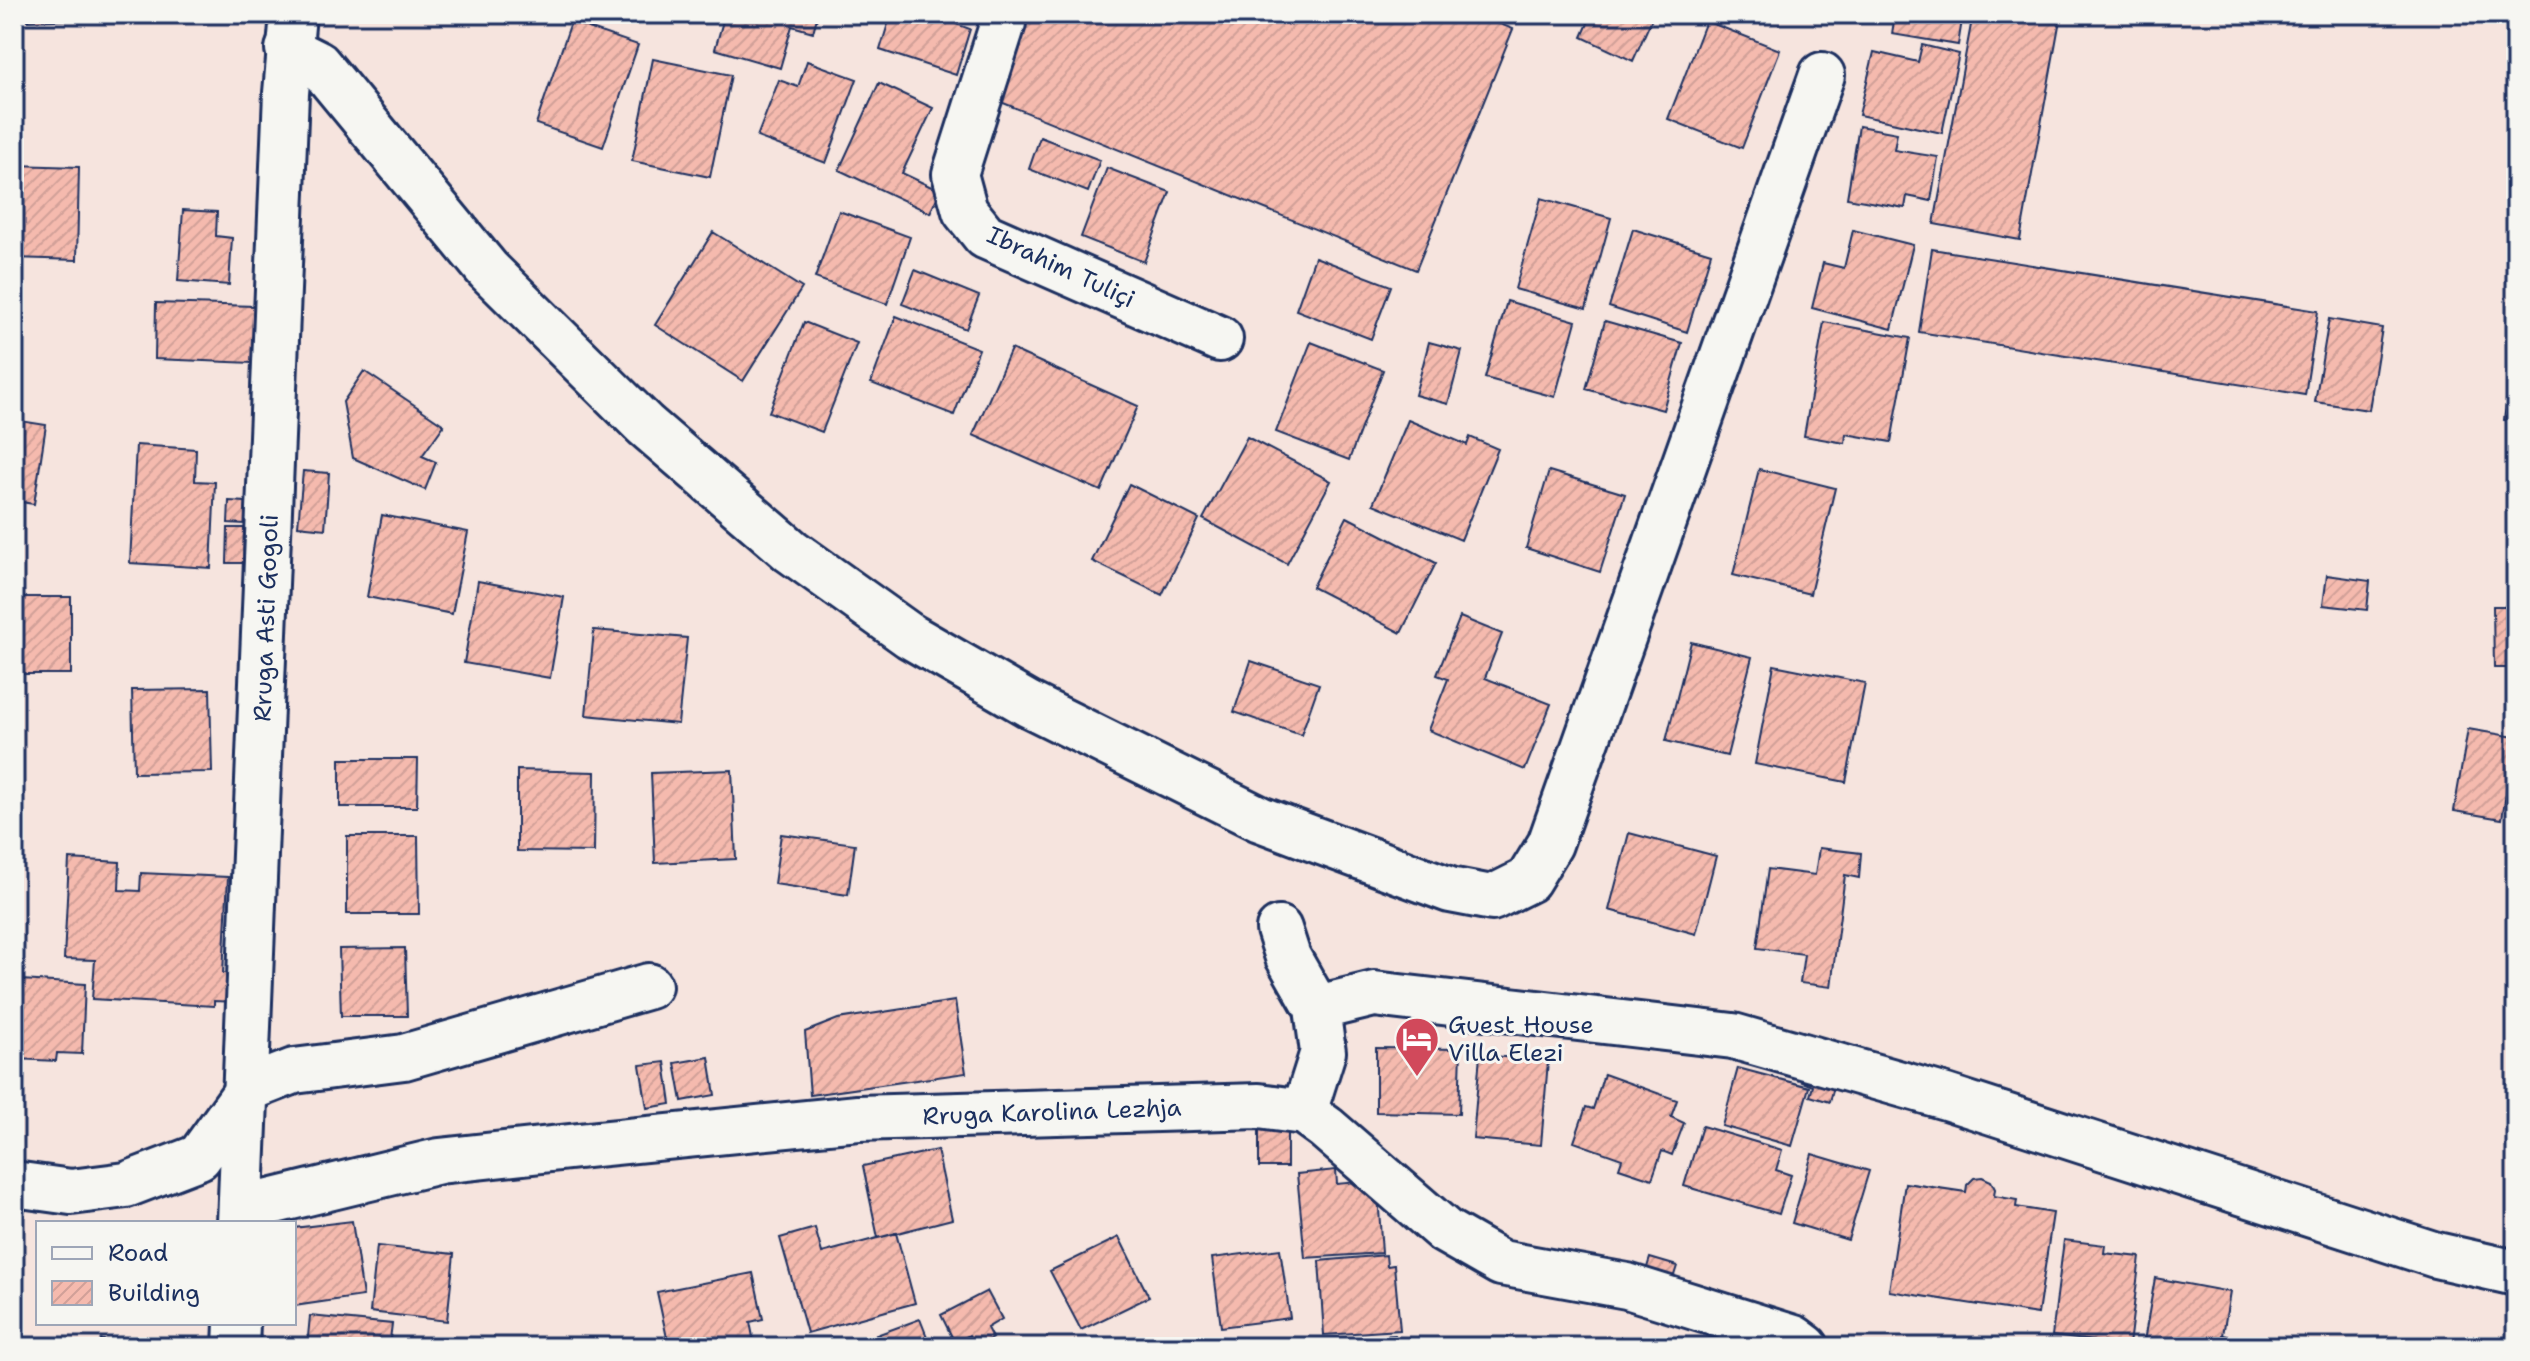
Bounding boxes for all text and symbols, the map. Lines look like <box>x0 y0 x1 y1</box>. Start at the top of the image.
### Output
street label: Ibrahim Tuliçi <box>982 219 1140 315</box>
street label: Rruga Asti Gogoli <box>246 514 286 722</box>
place label: Guest House Villa Elezi <box>1448 1009 1594 1069</box>
hotel icon: Guest House Villa Elezi <box>1393 1015 1441 1078</box>
street label: Rruga Karolina Lezhja <box>922 1091 1182 1133</box>
legend <box>36 1221 296 1325</box>
text: Road <box>108 1237 168 1269</box>
text: Building <box>108 1277 200 1309</box>

